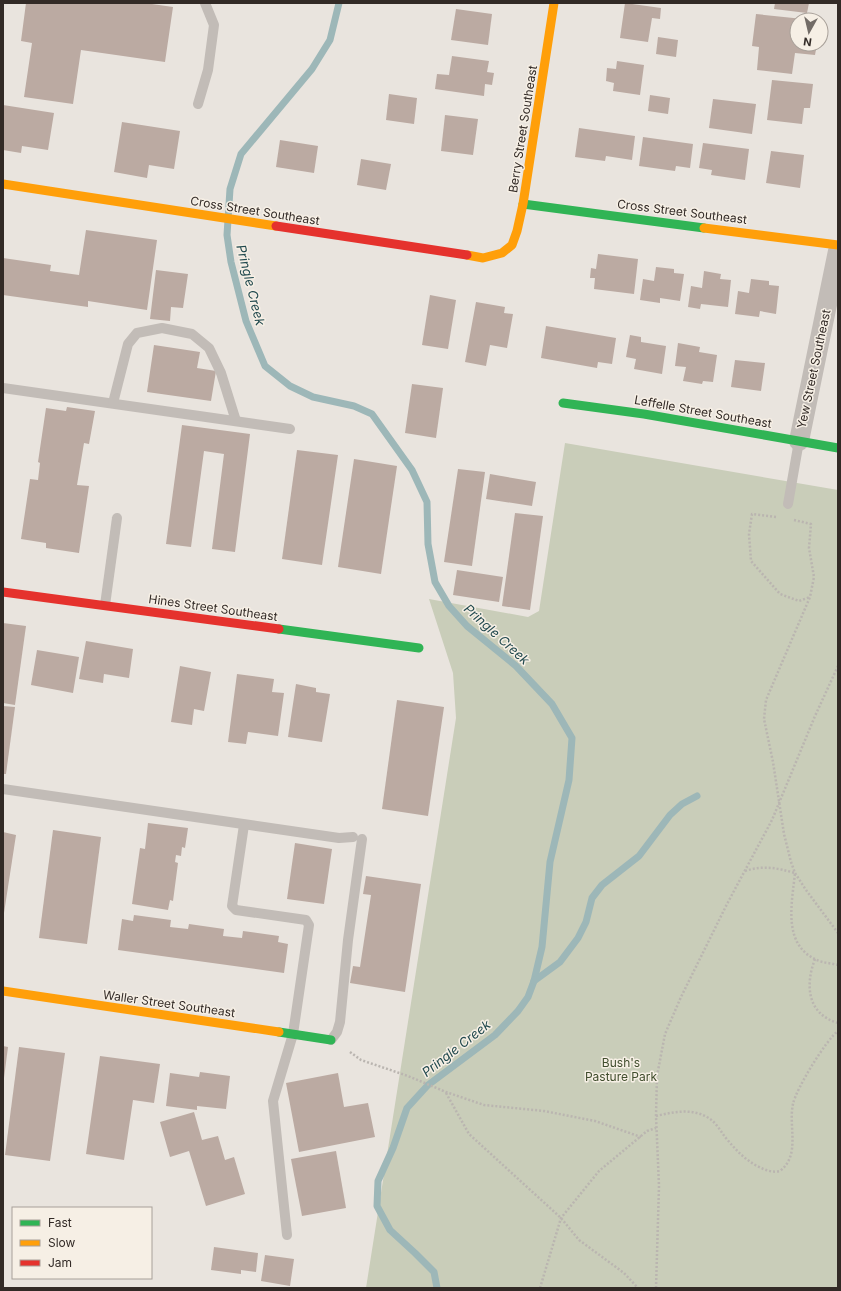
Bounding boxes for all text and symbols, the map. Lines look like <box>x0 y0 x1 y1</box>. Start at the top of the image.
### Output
north arrow <box>789 12 829 52</box>
text: N <box>802 34 813 49</box>
street label: Berry Street Southeast <box>505 64 540 194</box>
street label: Cross Street Southeast <box>189 193 321 228</box>
street label: Cross Street Southeast <box>616 196 748 227</box>
water label: Pringle Creek <box>233 243 269 328</box>
street label: Yew Street Southeast <box>794 308 833 430</box>
street label: Leffelle Street Southeast <box>633 392 773 431</box>
street label: Hines Street Southeast <box>148 591 279 624</box>
water label: Pringle Creek <box>461 600 534 668</box>
street label: Waller Street Southeast <box>102 987 236 1020</box>
water label: Pringle Creek <box>418 1016 494 1080</box>
park label: Bush's Pasture Park <box>585 1055 657 1084</box>
legend <box>12 1207 152 1279</box>
text: Fast <box>48 1215 72 1230</box>
text: Slow <box>48 1235 76 1250</box>
text: Jam <box>48 1255 72 1270</box>

